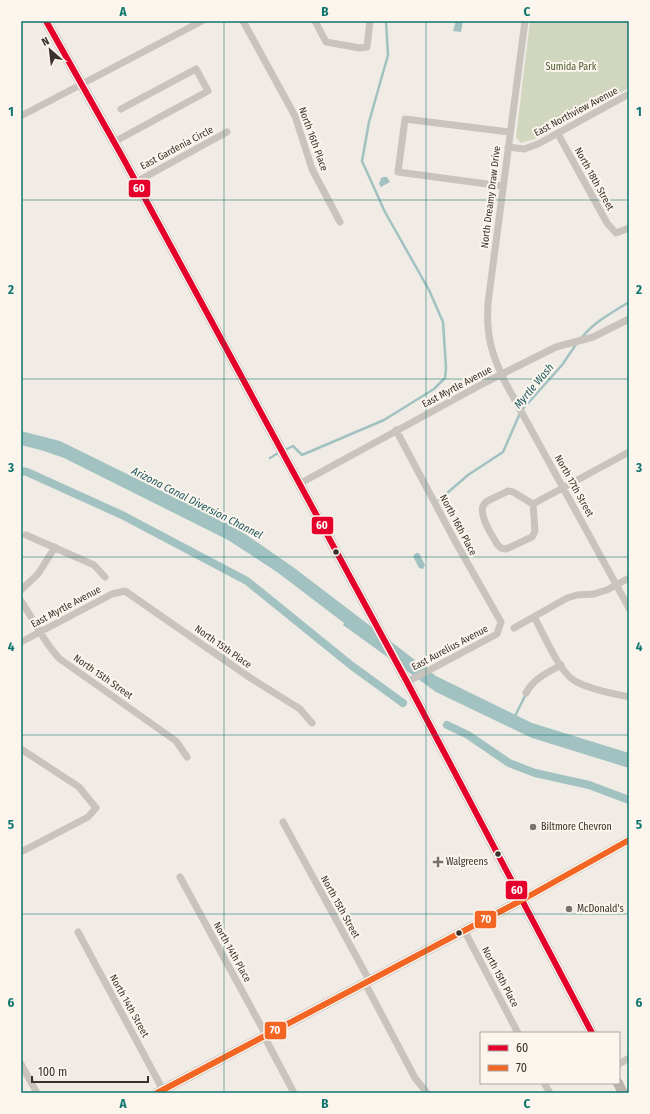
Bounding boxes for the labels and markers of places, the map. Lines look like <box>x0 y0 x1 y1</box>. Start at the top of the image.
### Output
unlabelled marker <box>331 547 341 557</box>
place label: Biltmore Chevron <box>541 821 612 833</box>
marker: Biltmore Chevron <box>528 822 538 832</box>
unlabelled marker <box>493 849 503 859</box>
place label: Walgreens <box>446 856 488 868</box>
marker: Walgreens <box>433 857 443 867</box>
place label: McDonald's <box>577 903 624 915</box>
marker: McDonald's <box>564 904 574 914</box>
unlabelled marker <box>454 928 464 938</box>

